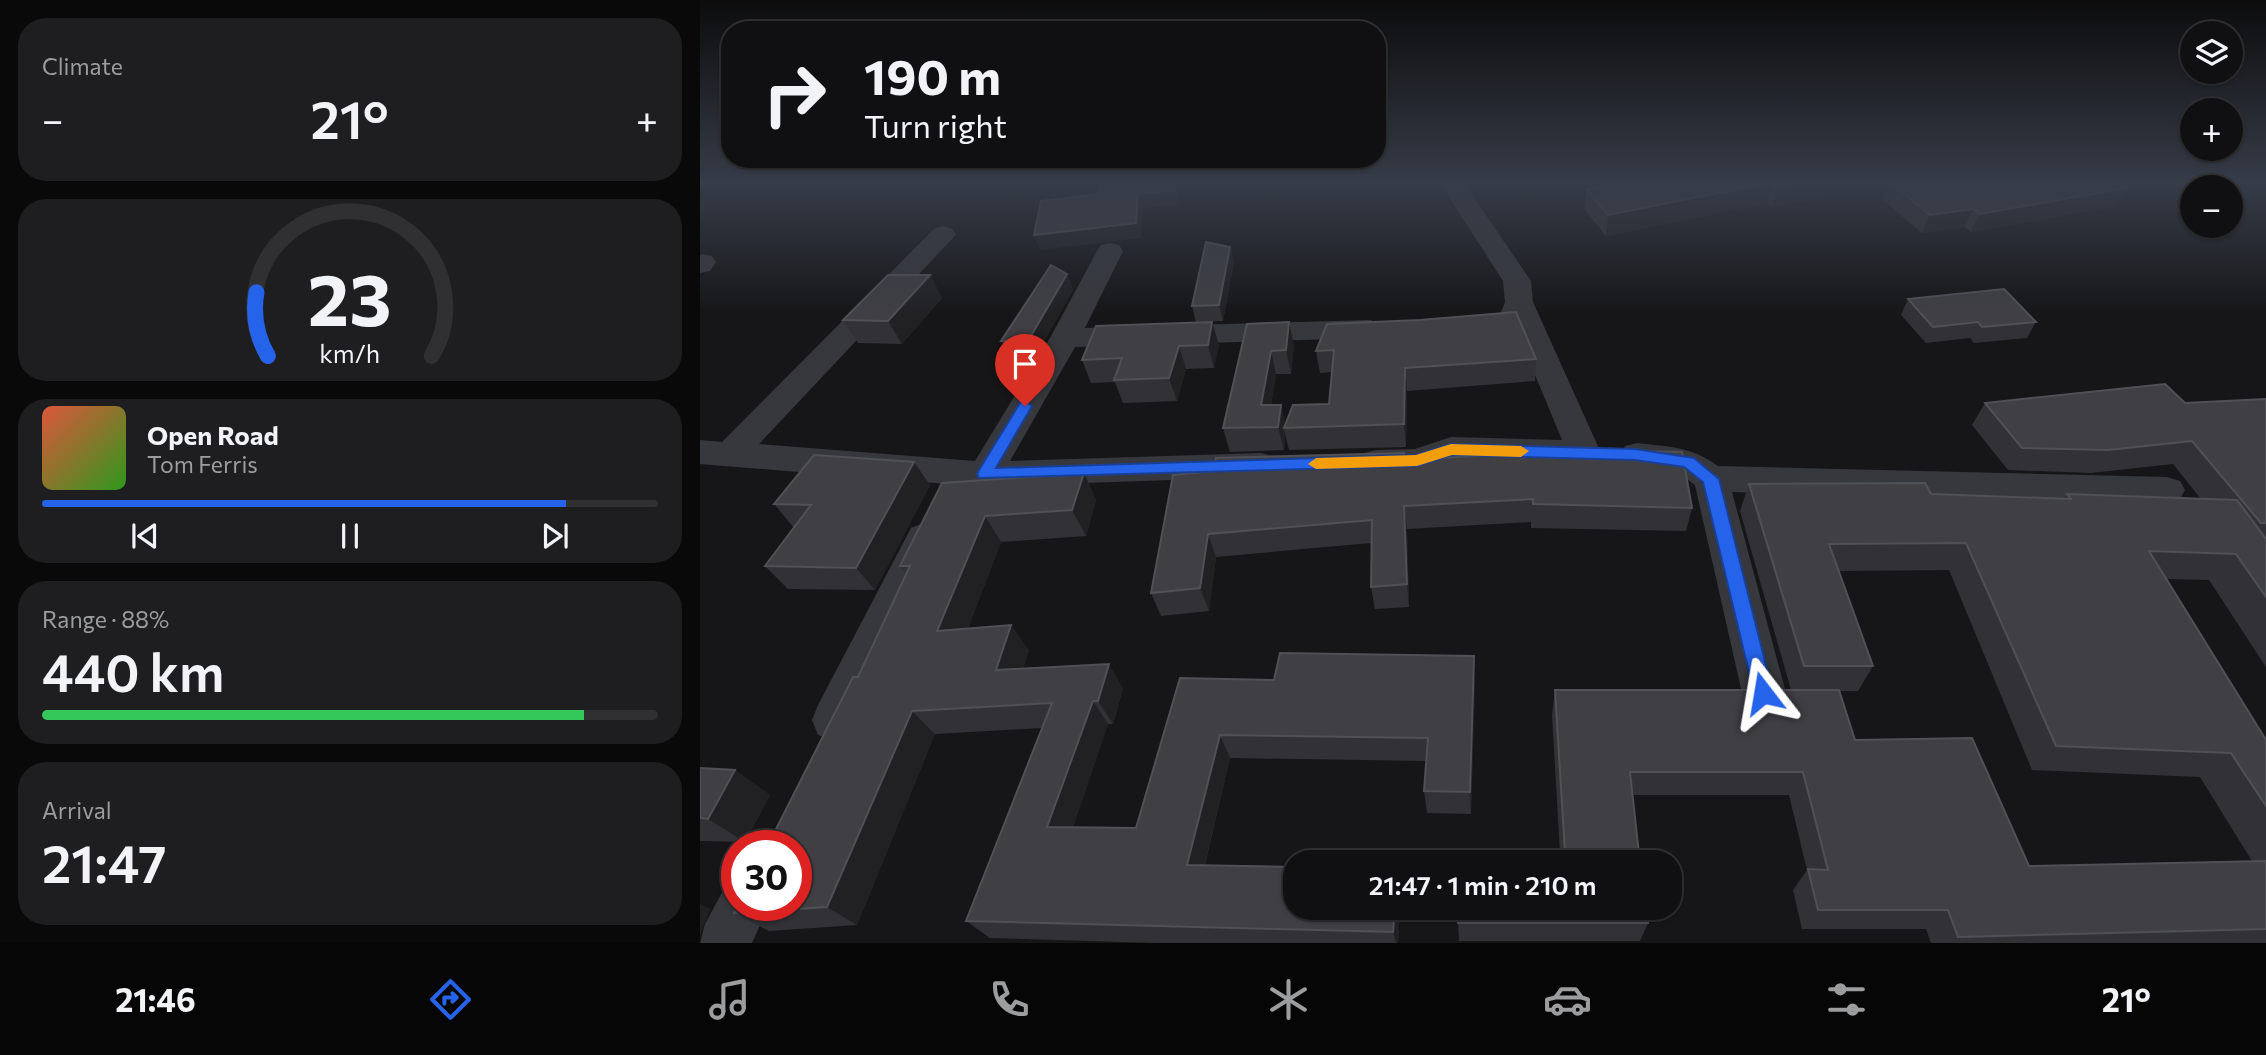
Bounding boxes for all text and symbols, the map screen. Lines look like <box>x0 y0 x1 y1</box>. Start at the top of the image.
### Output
map controls <box>2180 21 2243 238</box>
button: layers <box>2180 21 2243 84</box>
text: 190 m <box>864 45 1001 105</box>
icon: right <box>749 49 840 140</box>
text: Climate <box>42 52 123 80</box>
text: 21° <box>310 86 389 150</box>
text: − <box>42 95 64 142</box>
text: + <box>636 95 658 142</box>
button: + <box>2180 98 2243 161</box>
text: Turn right <box>864 105 1007 145</box>
button: − <box>2180 175 2243 238</box>
text: 23 <box>308 253 392 342</box>
pin <box>995 334 1055 406</box>
text: km/h <box>320 338 380 368</box>
icon: arrive <box>1006 345 1044 383</box>
text: Open Road <box>147 419 279 450</box>
text: Tom Ferris <box>147 450 258 478</box>
icon: previous <box>126 517 164 555</box>
icon: pause <box>331 517 369 555</box>
icon: next <box>536 517 574 555</box>
text: Range · 88% <box>42 605 169 633</box>
text: 440 km <box>42 639 224 703</box>
position arrow <box>1726 656 1800 730</box>
text: Arrival <box>42 796 112 824</box>
text: 21:47 <box>42 830 167 894</box>
speed limit sign: 30 <box>721 830 812 921</box>
text: 21:47 · 1 min · 210 m <box>1369 869 1596 900</box>
icon: directions <box>426 975 475 1024</box>
icon: music <box>705 975 754 1024</box>
icon: phone <box>985 975 1034 1024</box>
icon: climate <box>1264 975 1313 1024</box>
icon: car <box>1543 975 1592 1024</box>
icon: filters <box>1822 975 1871 1024</box>
text: 21:46 <box>115 979 196 1019</box>
text: 21° <box>2102 979 2151 1019</box>

